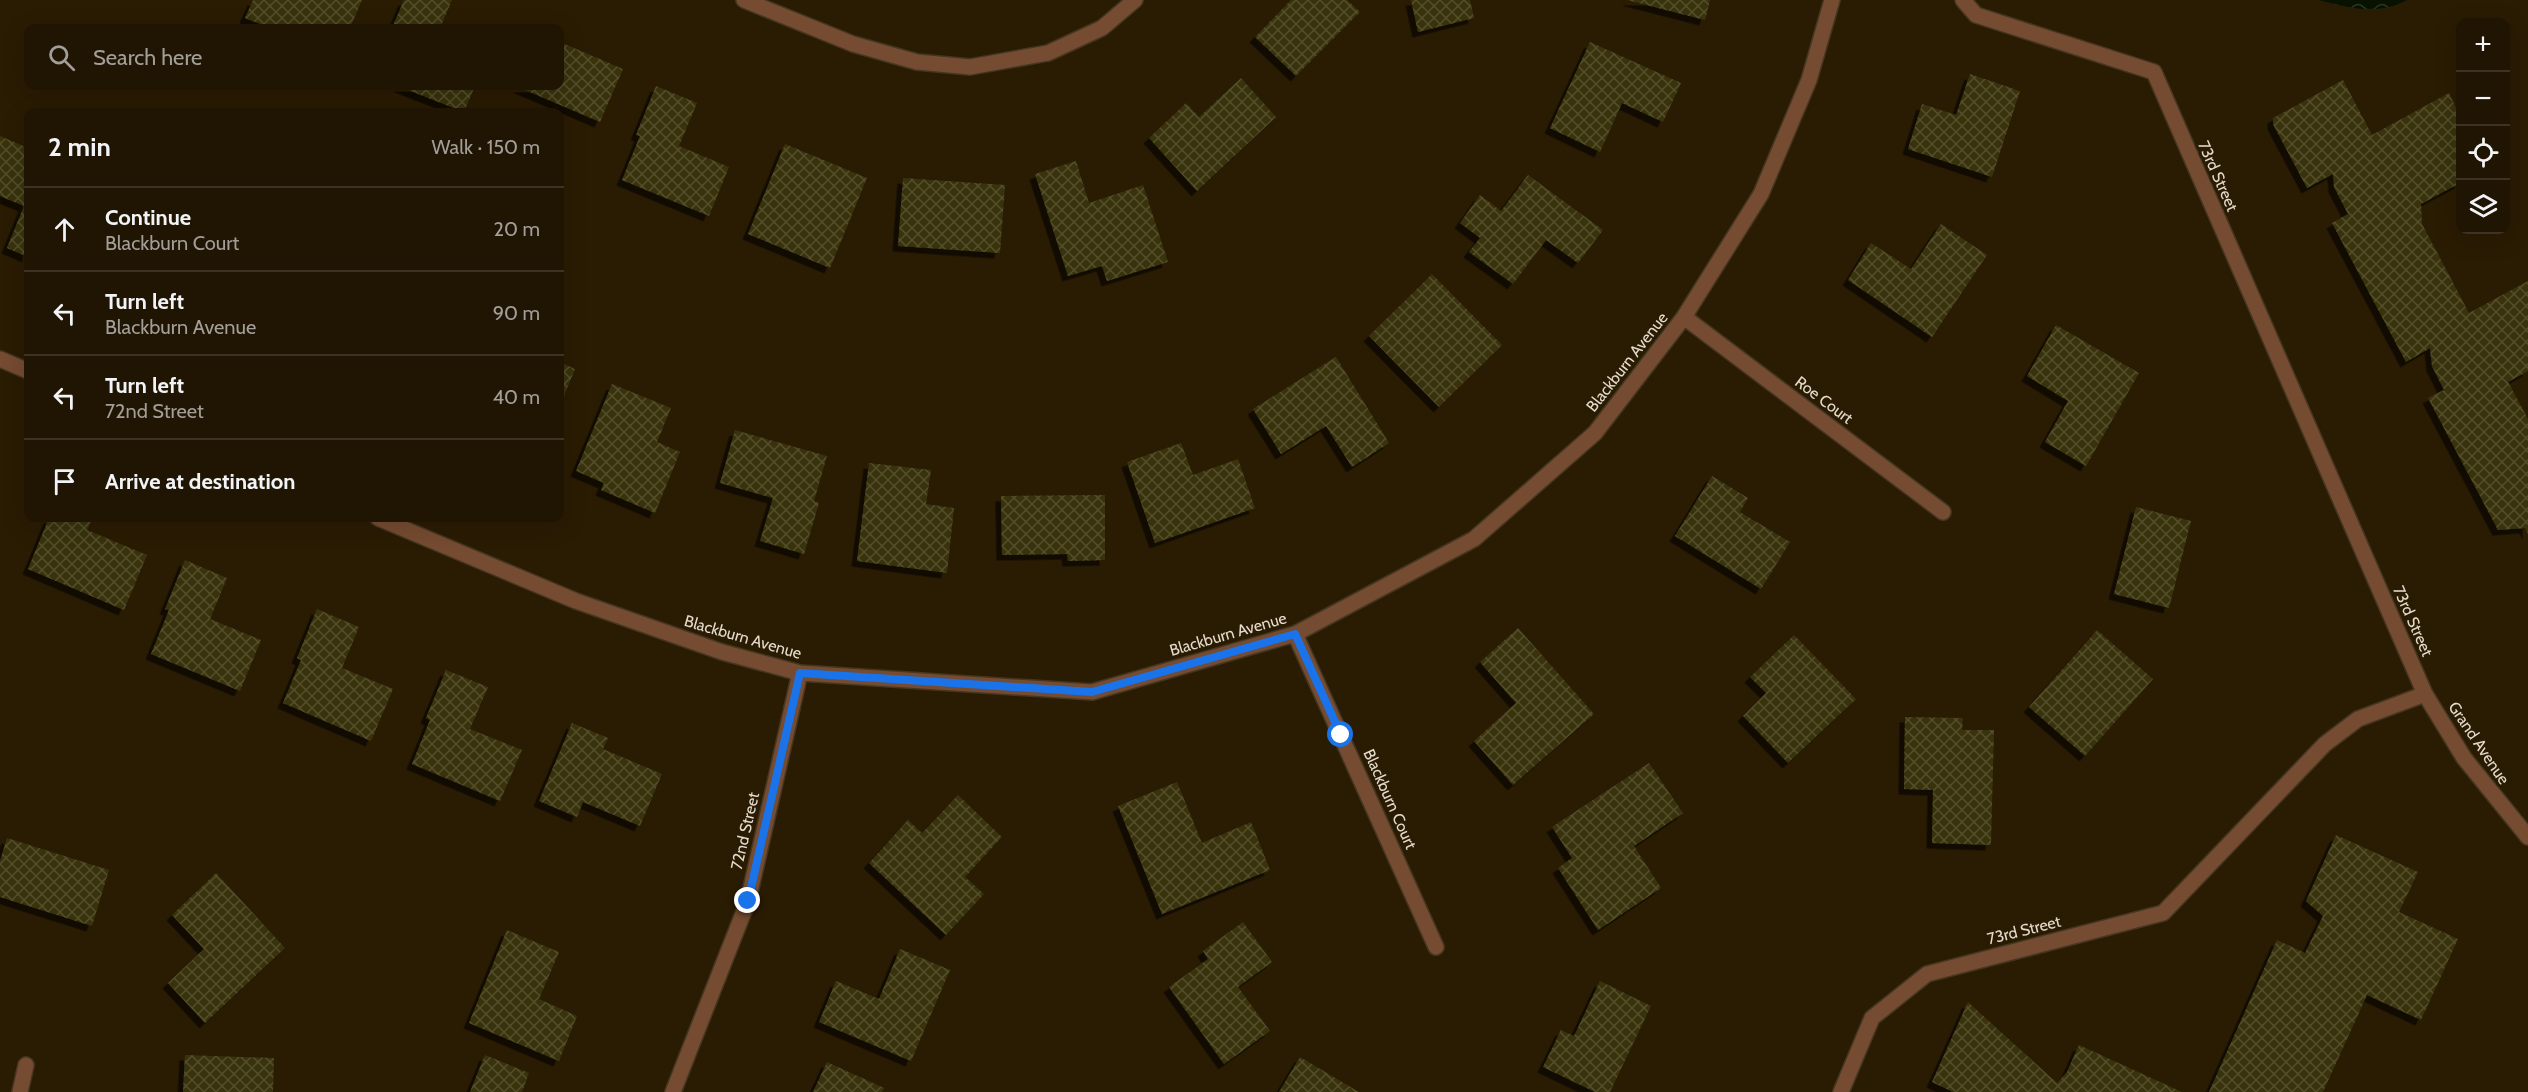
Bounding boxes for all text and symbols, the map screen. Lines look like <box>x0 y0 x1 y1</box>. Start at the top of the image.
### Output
map controls <box>2456 18 2510 234</box>
button: + <box>2456 18 2510 72</box>
search box <box>24 24 564 90</box>
icon: search <box>45 41 78 74</box>
text: Search here <box>93 44 202 71</box>
button: − <box>2456 72 2510 126</box>
button: locate <box>2456 126 2510 180</box>
text: 2 min <box>48 131 111 163</box>
text: Walk · 150 m <box>432 135 540 159</box>
street label: 73rd Street <box>2194 138 2242 215</box>
button: layers <box>2456 180 2510 234</box>
text: Continue <box>105 204 191 231</box>
icon: ahead <box>48 213 81 246</box>
text: 20 m <box>494 217 540 241</box>
text: Blackburn Court <box>105 231 239 255</box>
text: Turn left <box>105 288 184 315</box>
icon: left <box>48 297 81 330</box>
text: 90 m <box>493 301 540 325</box>
street label: Blackburn Avenue <box>1582 308 1672 416</box>
text: Blackburn Avenue <box>105 315 256 339</box>
text: Turn left <box>105 372 184 399</box>
street label: Roe Court <box>1791 372 1857 428</box>
icon: left <box>48 381 81 414</box>
text: 40 m <box>492 385 540 409</box>
text: 72nd Street <box>105 399 204 423</box>
icon: arrive <box>48 465 81 498</box>
text: Arrive at destination <box>105 468 295 495</box>
street label: 73rd Street <box>2389 583 2437 660</box>
street label: Blackburn Avenue <box>1167 608 1289 660</box>
street label: Blackburn Avenue <box>682 611 804 663</box>
street label: Grand Avenue <box>2444 698 2514 788</box>
route start <box>1327 721 1353 747</box>
street label: Blackburn Court <box>1359 746 1421 853</box>
street label: 72nd Street <box>727 790 763 872</box>
route end <box>734 887 760 913</box>
street label: 73rd Street <box>1985 912 2063 948</box>

